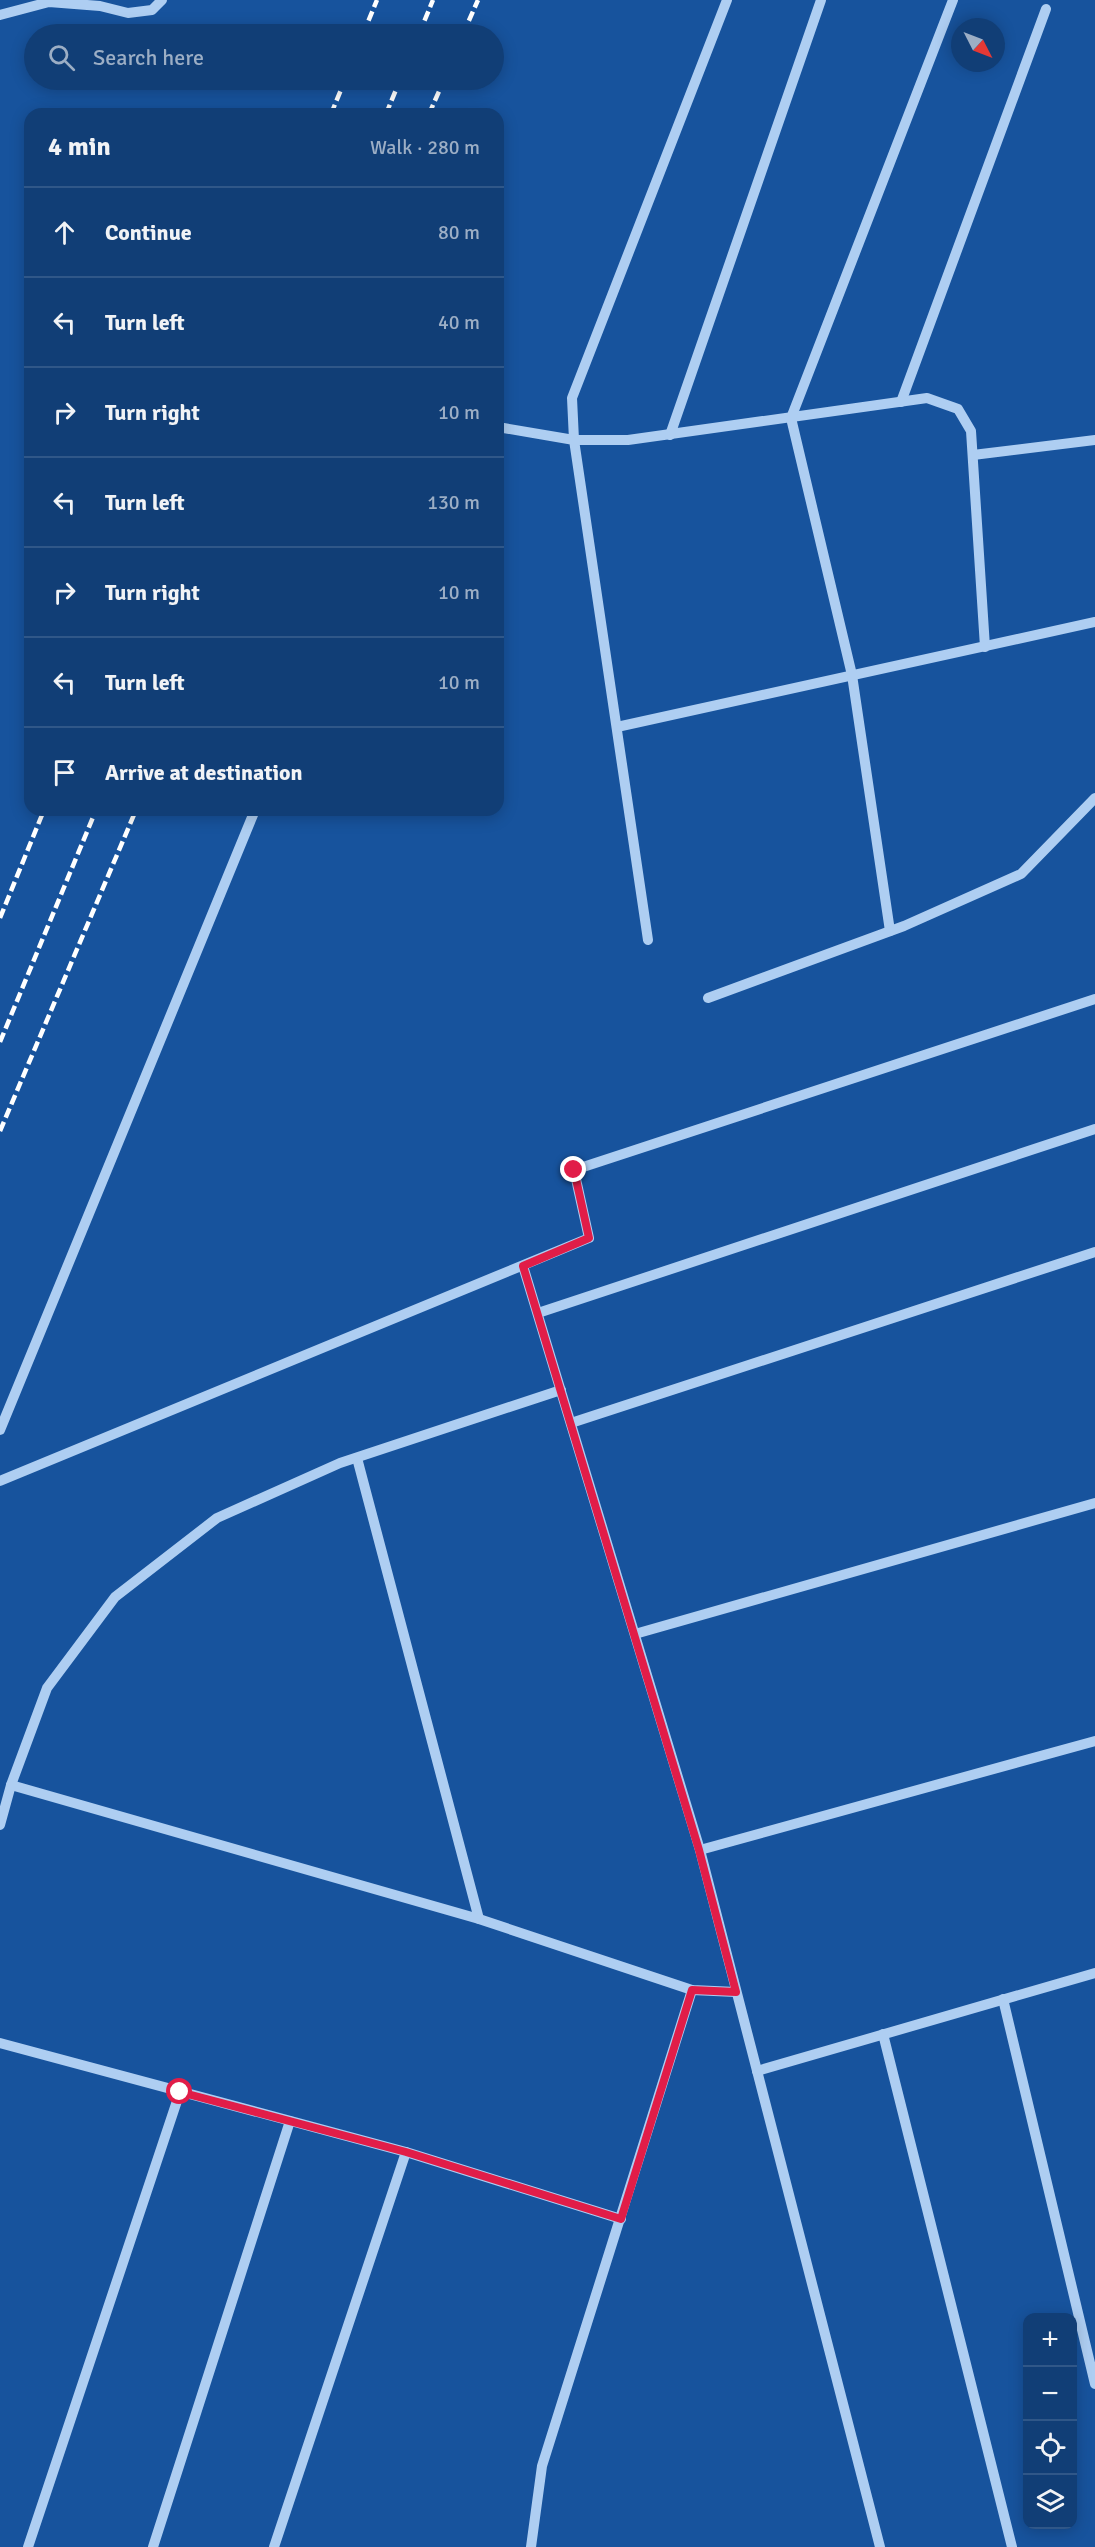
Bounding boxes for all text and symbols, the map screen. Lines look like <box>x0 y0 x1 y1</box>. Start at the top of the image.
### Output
north arrow <box>951 18 1005 72</box>
search box <box>24 24 504 90</box>
icon: search <box>45 41 78 74</box>
text: Search here <box>93 44 204 71</box>
text: 4 min <box>48 131 111 163</box>
text: Walk · 280 m <box>370 135 480 160</box>
icon: ahead <box>48 216 81 249</box>
text: Continue <box>105 219 192 246</box>
text: 80 m <box>438 220 480 245</box>
icon: left <box>48 306 81 339</box>
text: Turn left <box>105 309 185 336</box>
text: 40 m <box>438 310 480 335</box>
icon: right <box>48 396 81 429</box>
text: Turn right <box>105 399 200 426</box>
text: 10 m <box>438 400 480 425</box>
icon: left <box>48 486 81 519</box>
text: Turn left <box>105 489 185 516</box>
text: 130 m <box>427 490 480 515</box>
icon: right <box>48 576 81 609</box>
text: Turn right <box>105 579 200 606</box>
text: 10 m <box>438 580 480 605</box>
icon: left <box>48 666 81 699</box>
text: Turn left <box>105 669 185 696</box>
text: 10 m <box>438 670 480 695</box>
icon: arrive <box>48 756 81 789</box>
text: Arrive at destination <box>105 759 302 786</box>
route end <box>560 1156 586 1182</box>
route start <box>166 2078 192 2104</box>
map controls <box>1023 2313 1077 2529</box>
button: + <box>1023 2313 1077 2367</box>
button: − <box>1023 2367 1077 2421</box>
button: locate <box>1023 2421 1077 2475</box>
button: layers <box>1023 2475 1077 2529</box>

